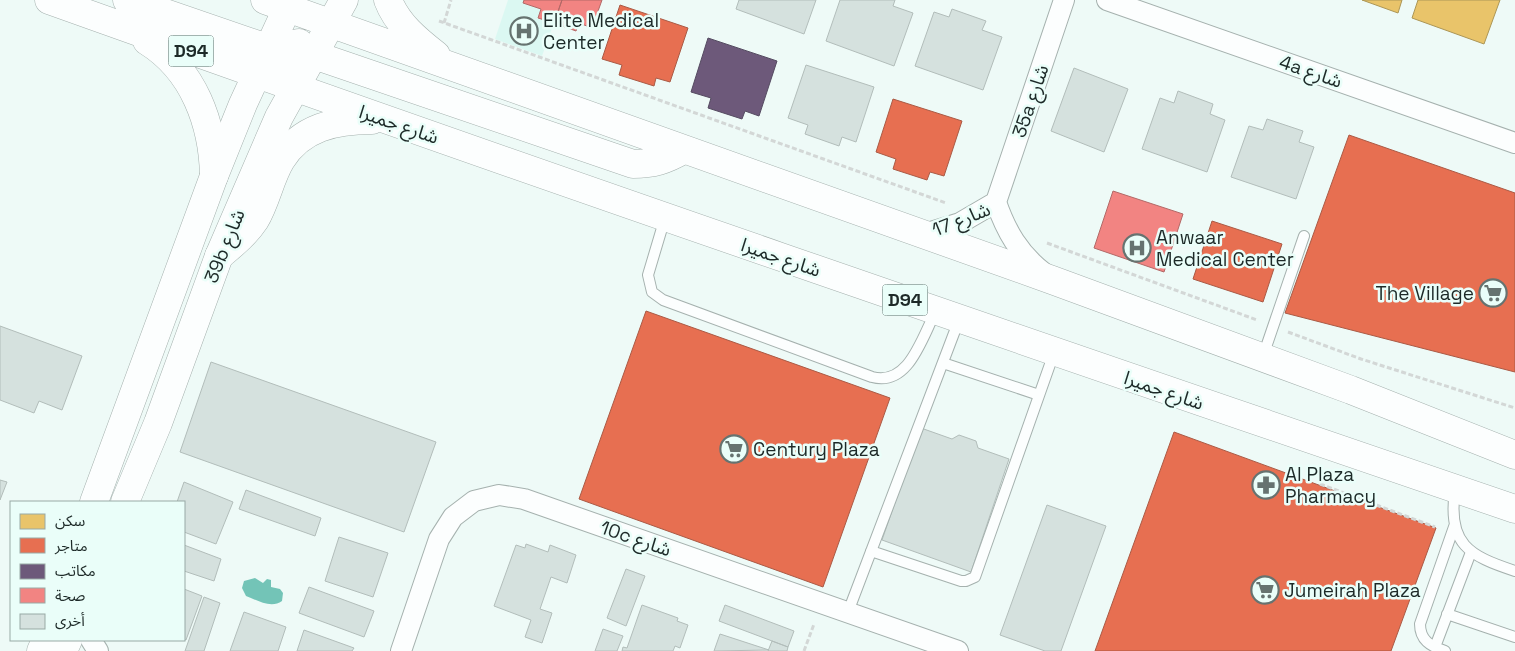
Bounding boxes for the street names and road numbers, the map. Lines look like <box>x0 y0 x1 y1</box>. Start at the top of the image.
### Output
road number: D94 <box>168 36 214 66</box>
street label: 4a شارع <box>1276 49 1346 95</box>
street label: 35a شارع <box>1006 61 1056 141</box>
street label: شارع جميرا <box>355 99 442 151</box>
street label: شارع 17 <box>928 197 994 243</box>
street label: 39b شارع <box>198 206 251 287</box>
street label: شارع جميرا <box>737 232 824 284</box>
road number: D94 <box>882 284 928 316</box>
street label: شارع جميرا <box>1120 365 1207 417</box>
street label: 10c شارع <box>597 515 675 563</box>

